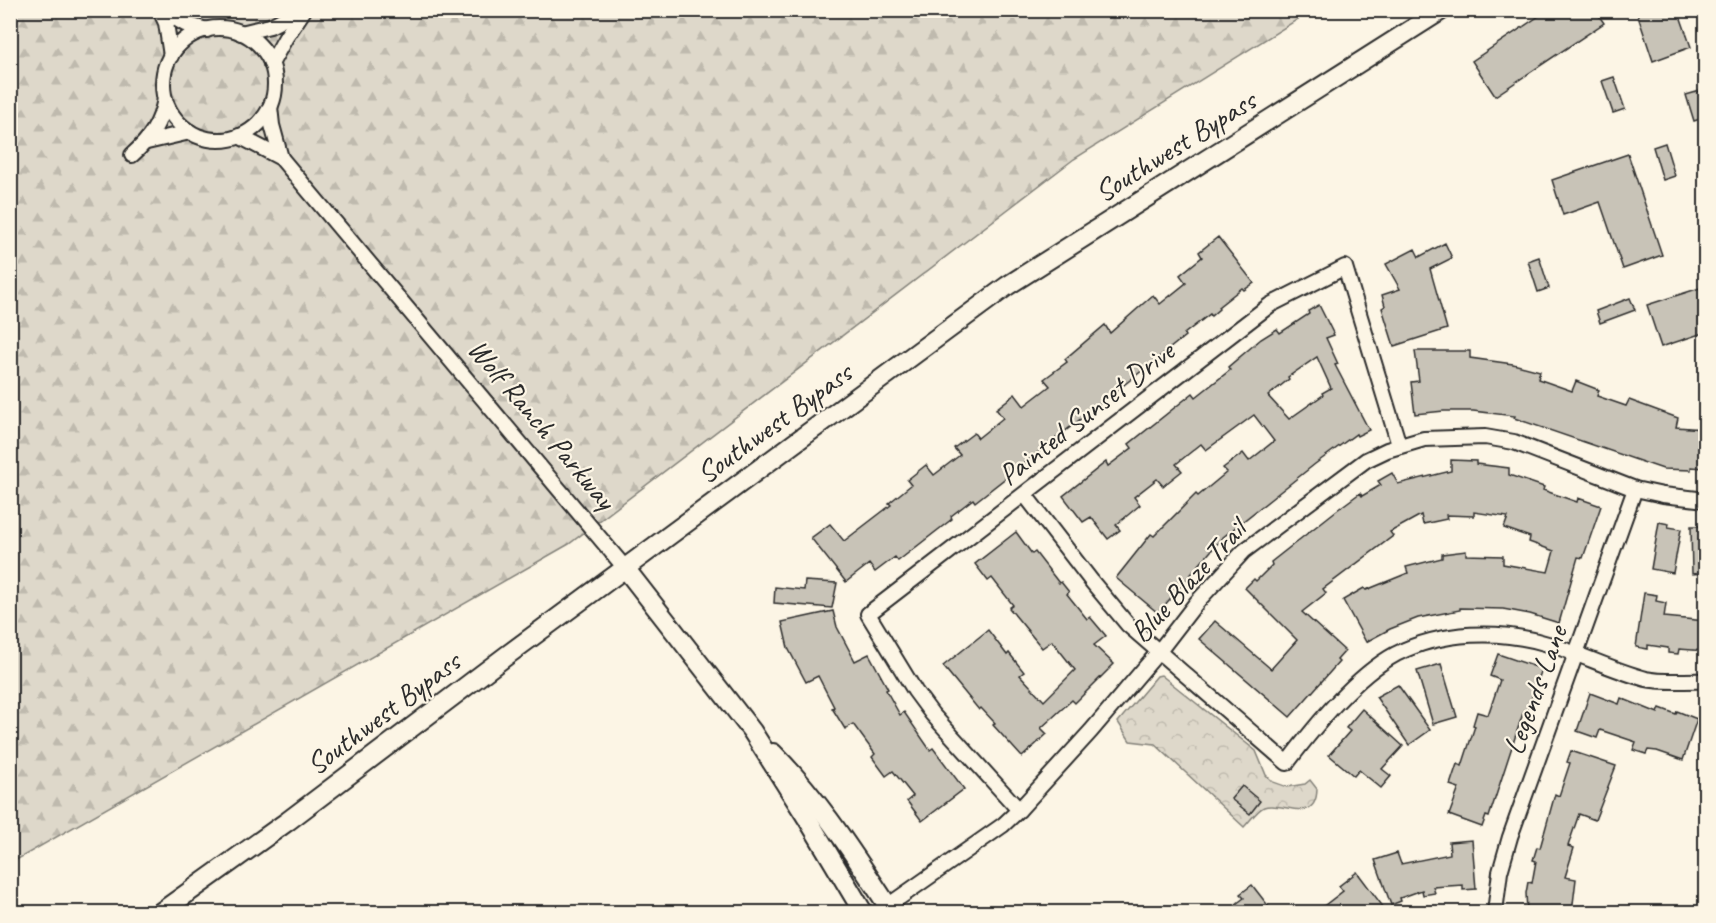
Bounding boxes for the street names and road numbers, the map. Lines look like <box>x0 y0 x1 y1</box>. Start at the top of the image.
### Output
street label: Southwest Bypass <box>1087 80 1265 211</box>
street label: Wolf Ranch Parkway <box>460 331 626 519</box>
street label: Painted Sunset Drive <box>990 331 1183 494</box>
street label: Southwest Bypass <box>689 352 861 492</box>
street label: Blue Blaze Trail <box>1122 508 1258 650</box>
street label: Legends Lane <box>1494 618 1577 759</box>
street label: Southwest Bypass <box>299 641 470 783</box>

